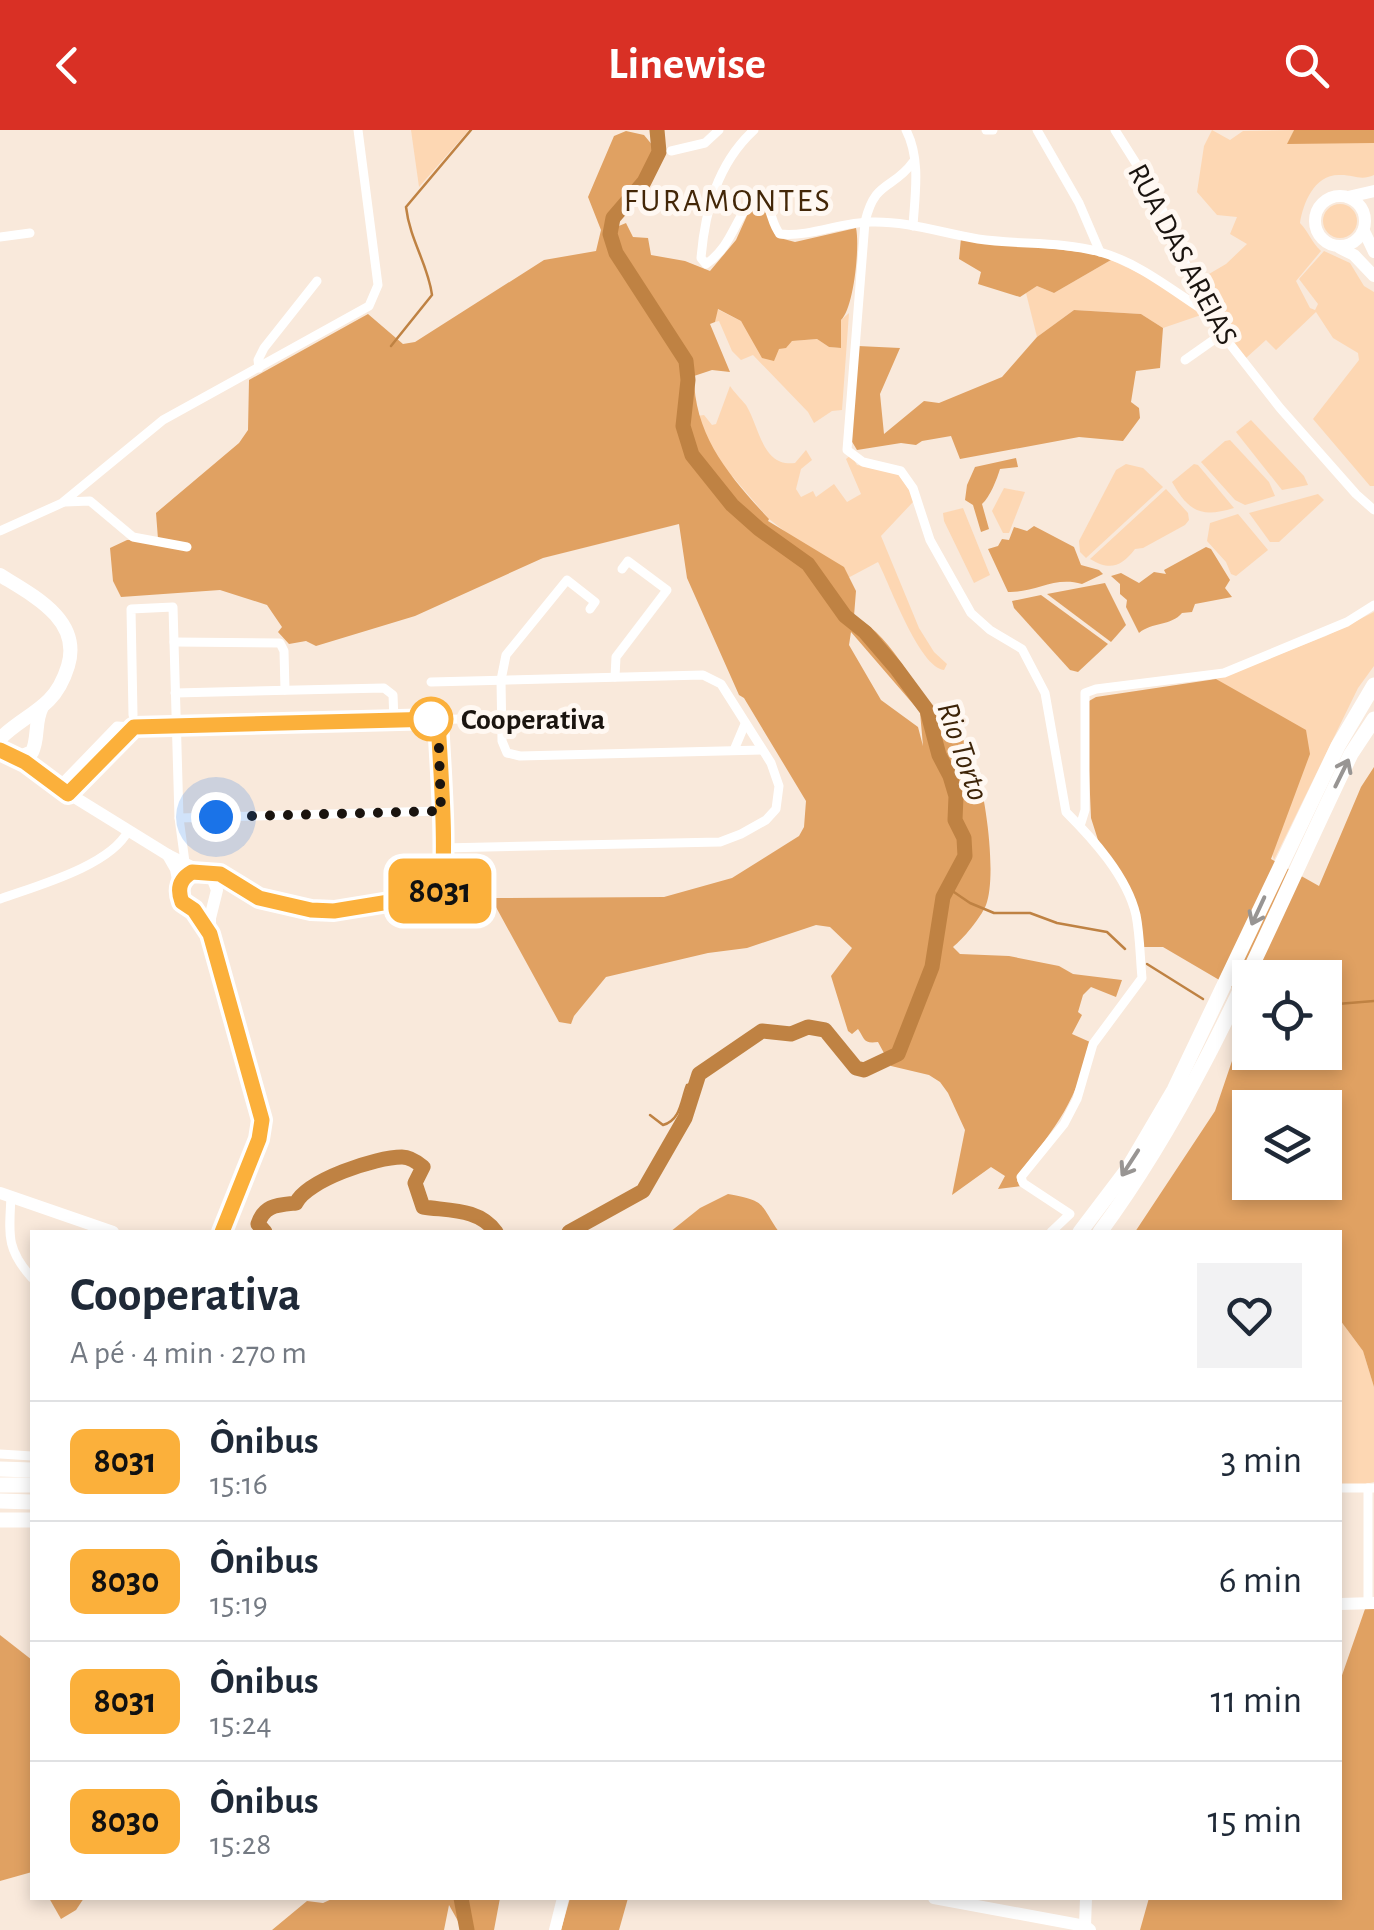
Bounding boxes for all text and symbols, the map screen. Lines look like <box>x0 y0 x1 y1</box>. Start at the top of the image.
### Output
icon: back <box>40 38 95 93</box>
icon: search <box>1279 38 1334 93</box>
text: Linewise <box>608 42 766 87</box>
street label: RUA DAS AREIAS <box>1122 159 1242 350</box>
district label: FURAMONTES <box>624 185 832 217</box>
marker: Cooperativa <box>410 698 452 740</box>
water label: Rio Torto <box>931 698 995 805</box>
place label: Cooperativa <box>461 705 605 735</box>
one-way arrow <box>1333 759 1352 789</box>
your location <box>191 792 241 842</box>
line badge: 8031 <box>370 858 510 924</box>
text: 8031 <box>408 874 472 909</box>
one-way arrow <box>1248 896 1267 926</box>
map controls <box>1232 960 1342 1200</box>
button: locate <box>1232 960 1342 1070</box>
button: layers <box>1232 1090 1342 1200</box>
one-way arrow <box>1120 1149 1141 1177</box>
button: heart <box>1197 1263 1302 1368</box>
text: Cooperativa <box>70 1272 301 1320</box>
text: A pé · 4 min · 270 m <box>70 1337 307 1369</box>
text: Ônibus <box>210 1423 319 1461</box>
text: 3 min <box>1221 1442 1302 1480</box>
text: 8031 <box>93 1444 157 1479</box>
text: 15:16 <box>210 1468 268 1500</box>
text: Ônibus <box>210 1543 319 1581</box>
text: 6 min <box>1219 1562 1302 1600</box>
text: 8030 <box>91 1564 159 1599</box>
text: 15:19 <box>210 1588 268 1620</box>
text: Ônibus <box>210 1663 319 1701</box>
text: 11 min <box>1210 1682 1302 1720</box>
text: 8031 <box>93 1684 157 1719</box>
text: 15:24 <box>210 1708 272 1740</box>
text: Ônibus <box>210 1783 319 1821</box>
text: 15 min <box>1208 1802 1302 1840</box>
text: 8030 <box>91 1804 159 1839</box>
text: 15:28 <box>210 1828 271 1860</box>

